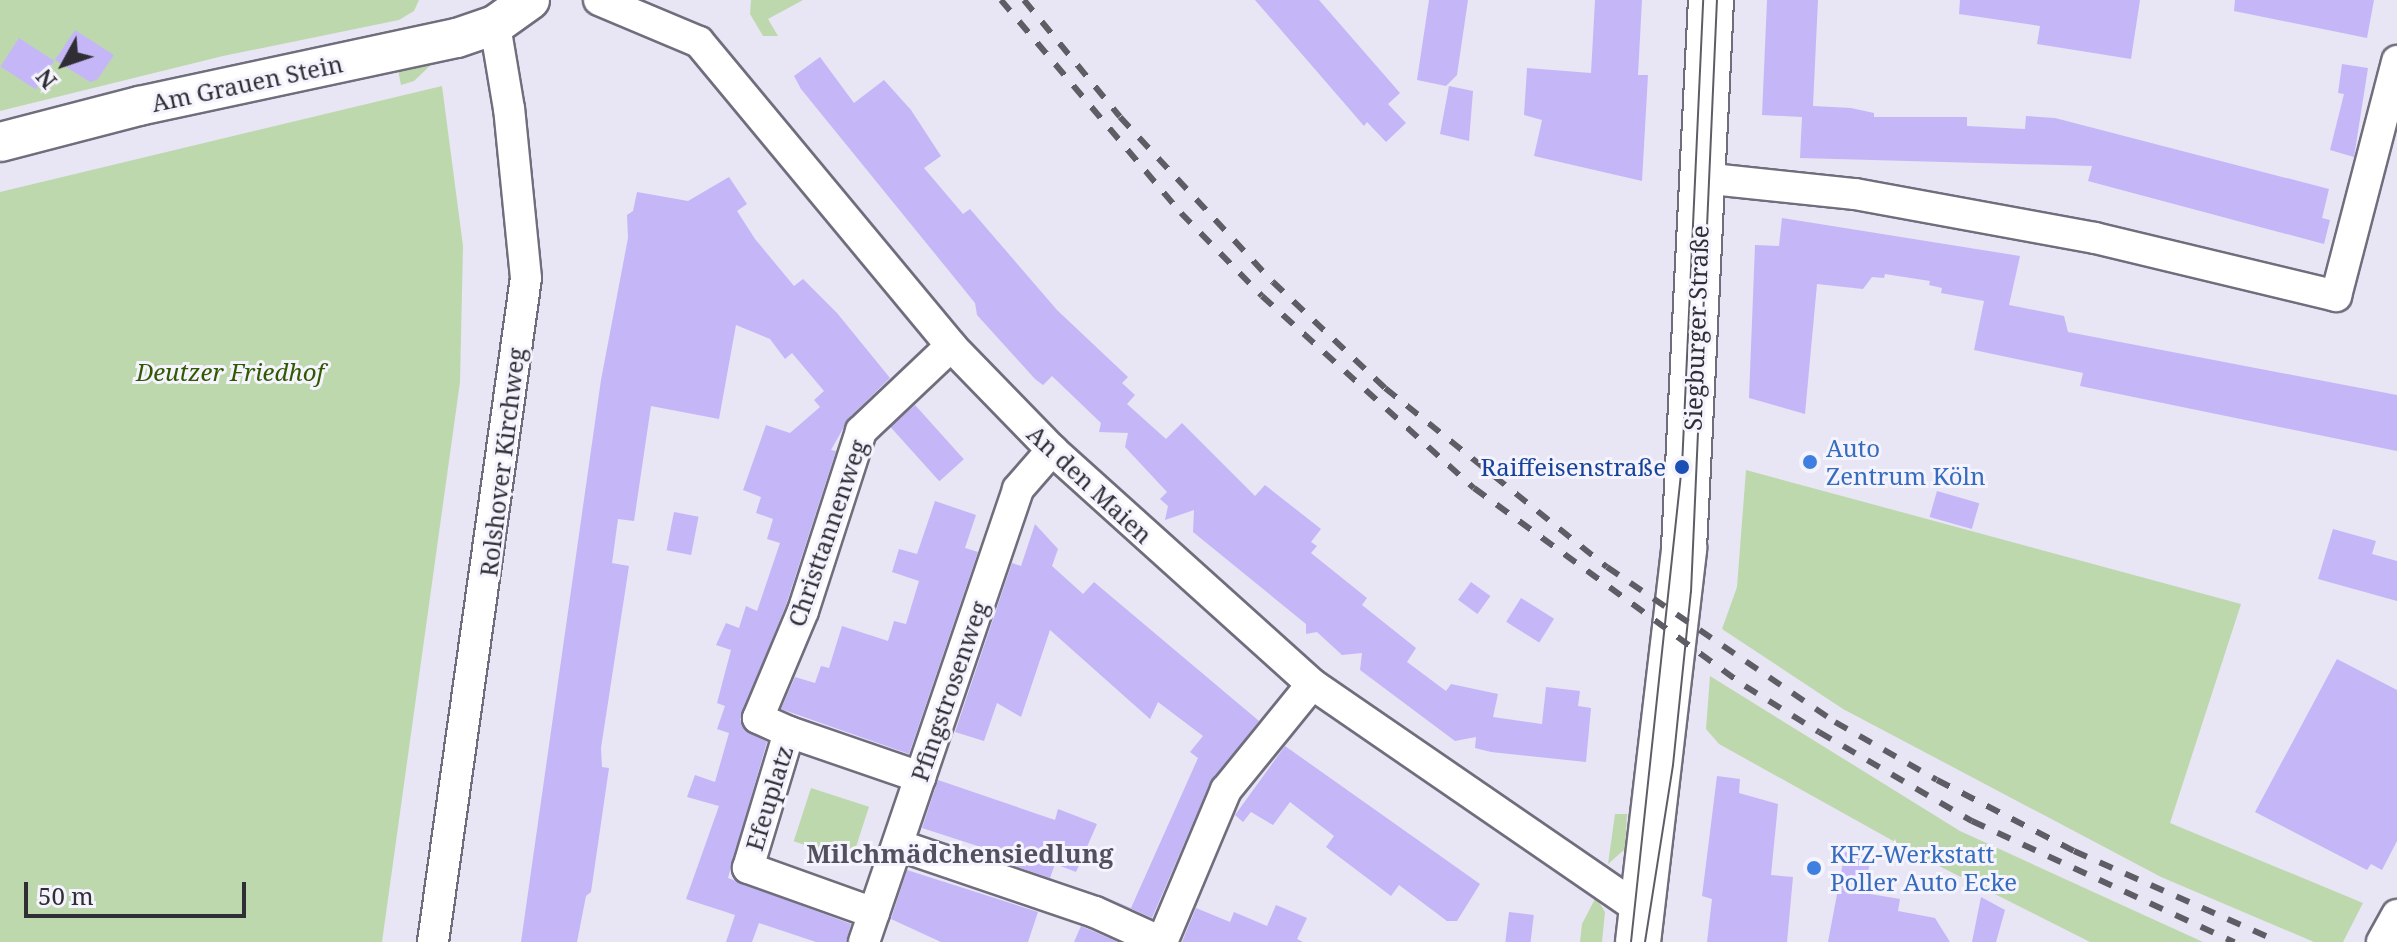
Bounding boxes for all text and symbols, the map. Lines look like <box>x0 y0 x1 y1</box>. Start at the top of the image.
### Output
north arrow <box>24 24 104 104</box>
street label: Am Grauen Stein <box>149 49 345 117</box>
text: N <box>29 63 63 96</box>
street label: Siegburger Straße <box>1678 225 1714 431</box>
street label: Rolshover Kirchweg <box>474 346 530 578</box>
park label: Deutzer Friedhof <box>136 358 324 386</box>
street label: An den Maien <box>1022 419 1158 549</box>
place label: Auto Zentrum Köln <box>1826 434 1986 490</box>
street label: Christtannenweg <box>781 436 873 630</box>
place label: Raiffeisenstraße <box>1480 453 1666 481</box>
marker: Auto Zentrum Köln <box>1801 453 1819 471</box>
marker: Raiffeisenstraße <box>1673 458 1691 476</box>
street label: Pfingstrosenweg <box>905 597 993 785</box>
street label: Efeuplatz <box>739 742 799 854</box>
district label: Milchmädchensiedlung <box>806 838 1114 870</box>
place label: KFZ-Werkstatt Poller Auto Ecke <box>1830 840 2017 896</box>
marker: KFZ-Werkstatt Poller Auto Ecke <box>1805 859 1823 877</box>
scale bar <box>28 866 250 916</box>
text: 50 m <box>38 879 94 912</box>

